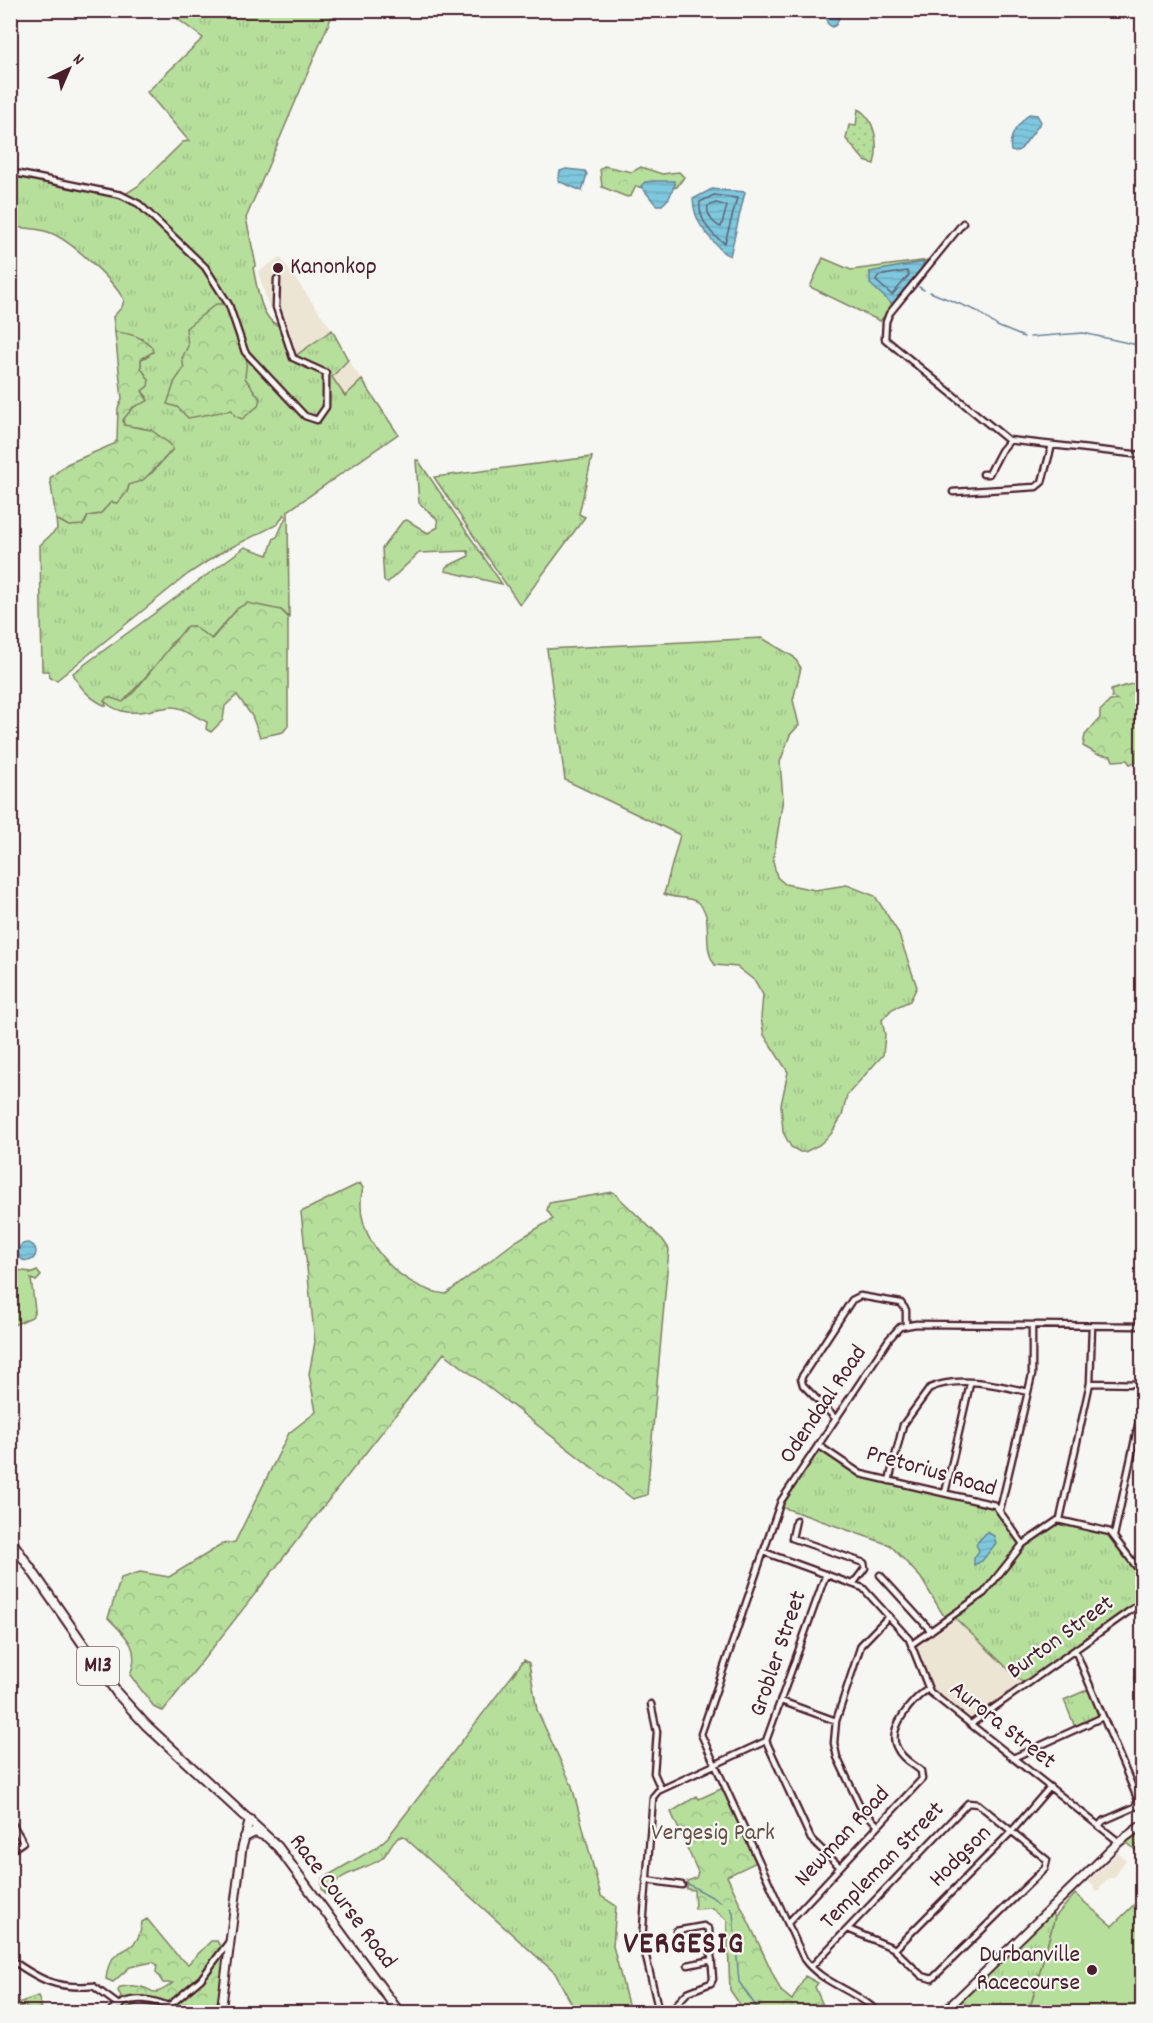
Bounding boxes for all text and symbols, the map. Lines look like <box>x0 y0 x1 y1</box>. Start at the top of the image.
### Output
north arrow <box>39 39 99 99</box>
text: N <box>67 49 89 71</box>
place label: Kanonkop <box>290 251 377 285</box>
marker: Kanonkop <box>271 261 285 275</box>
street label: Odendaal Road <box>772 1339 876 1471</box>
street label: Pretorius Road <box>862 1437 1000 1507</box>
street label: Grobler Street <box>742 1586 816 1722</box>
street label: Burton Street <box>1000 1587 1122 1689</box>
road number: M13 <box>77 1647 119 1685</box>
street label: Aurora Street <box>941 1674 1063 1779</box>
street label: Newman Road <box>787 1779 899 1895</box>
street label: Templeman Street <box>813 1794 953 1938</box>
park label: Vergesig Park <box>651 1817 775 1851</box>
street label: Hodgson <box>922 1818 1000 1896</box>
street label: Race Course Road <box>280 1827 404 1977</box>
district label: VERGESIG <box>623 1925 745 1968</box>
place label: Durbanville Racecourse <box>977 1939 1080 2001</box>
marker: Durbanville Racecourse <box>1085 1963 1099 1977</box>

